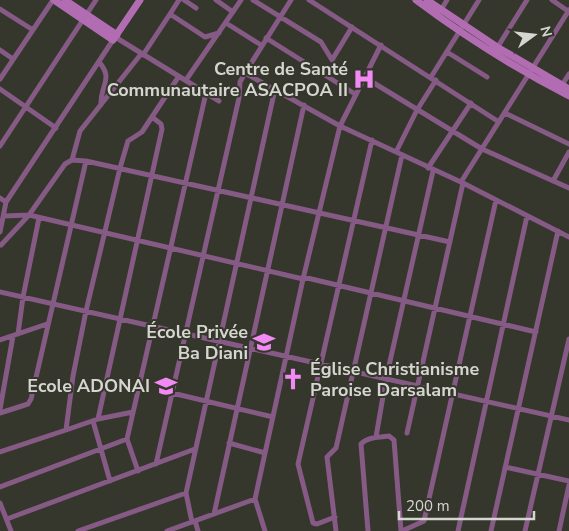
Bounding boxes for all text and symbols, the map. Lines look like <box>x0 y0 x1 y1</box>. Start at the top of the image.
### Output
north arrow <box>509 10 559 60</box>
text: N <box>536 24 557 39</box>
place label: Centre de Santé Communautaire ASACPOA II <box>107 57 348 102</box>
hospital icon: Centre de Santé Communautaire ASACPOA II <box>351 66 377 92</box>
place label: École Privée Ba Diani <box>146 320 248 365</box>
school or university icon: École Privée Ba Diani <box>251 329 277 355</box>
place label: Église Christianisme Paroise Darsalam <box>310 357 479 402</box>
church icon: Église Christianisme Paroise Darsalam <box>280 366 306 392</box>
school or university icon: Ecole ADONAI <box>153 373 179 399</box>
place label: Ecole ADONAI <box>27 374 150 398</box>
scale bar <box>399 488 534 520</box>
text: 200 m <box>406 496 450 516</box>

